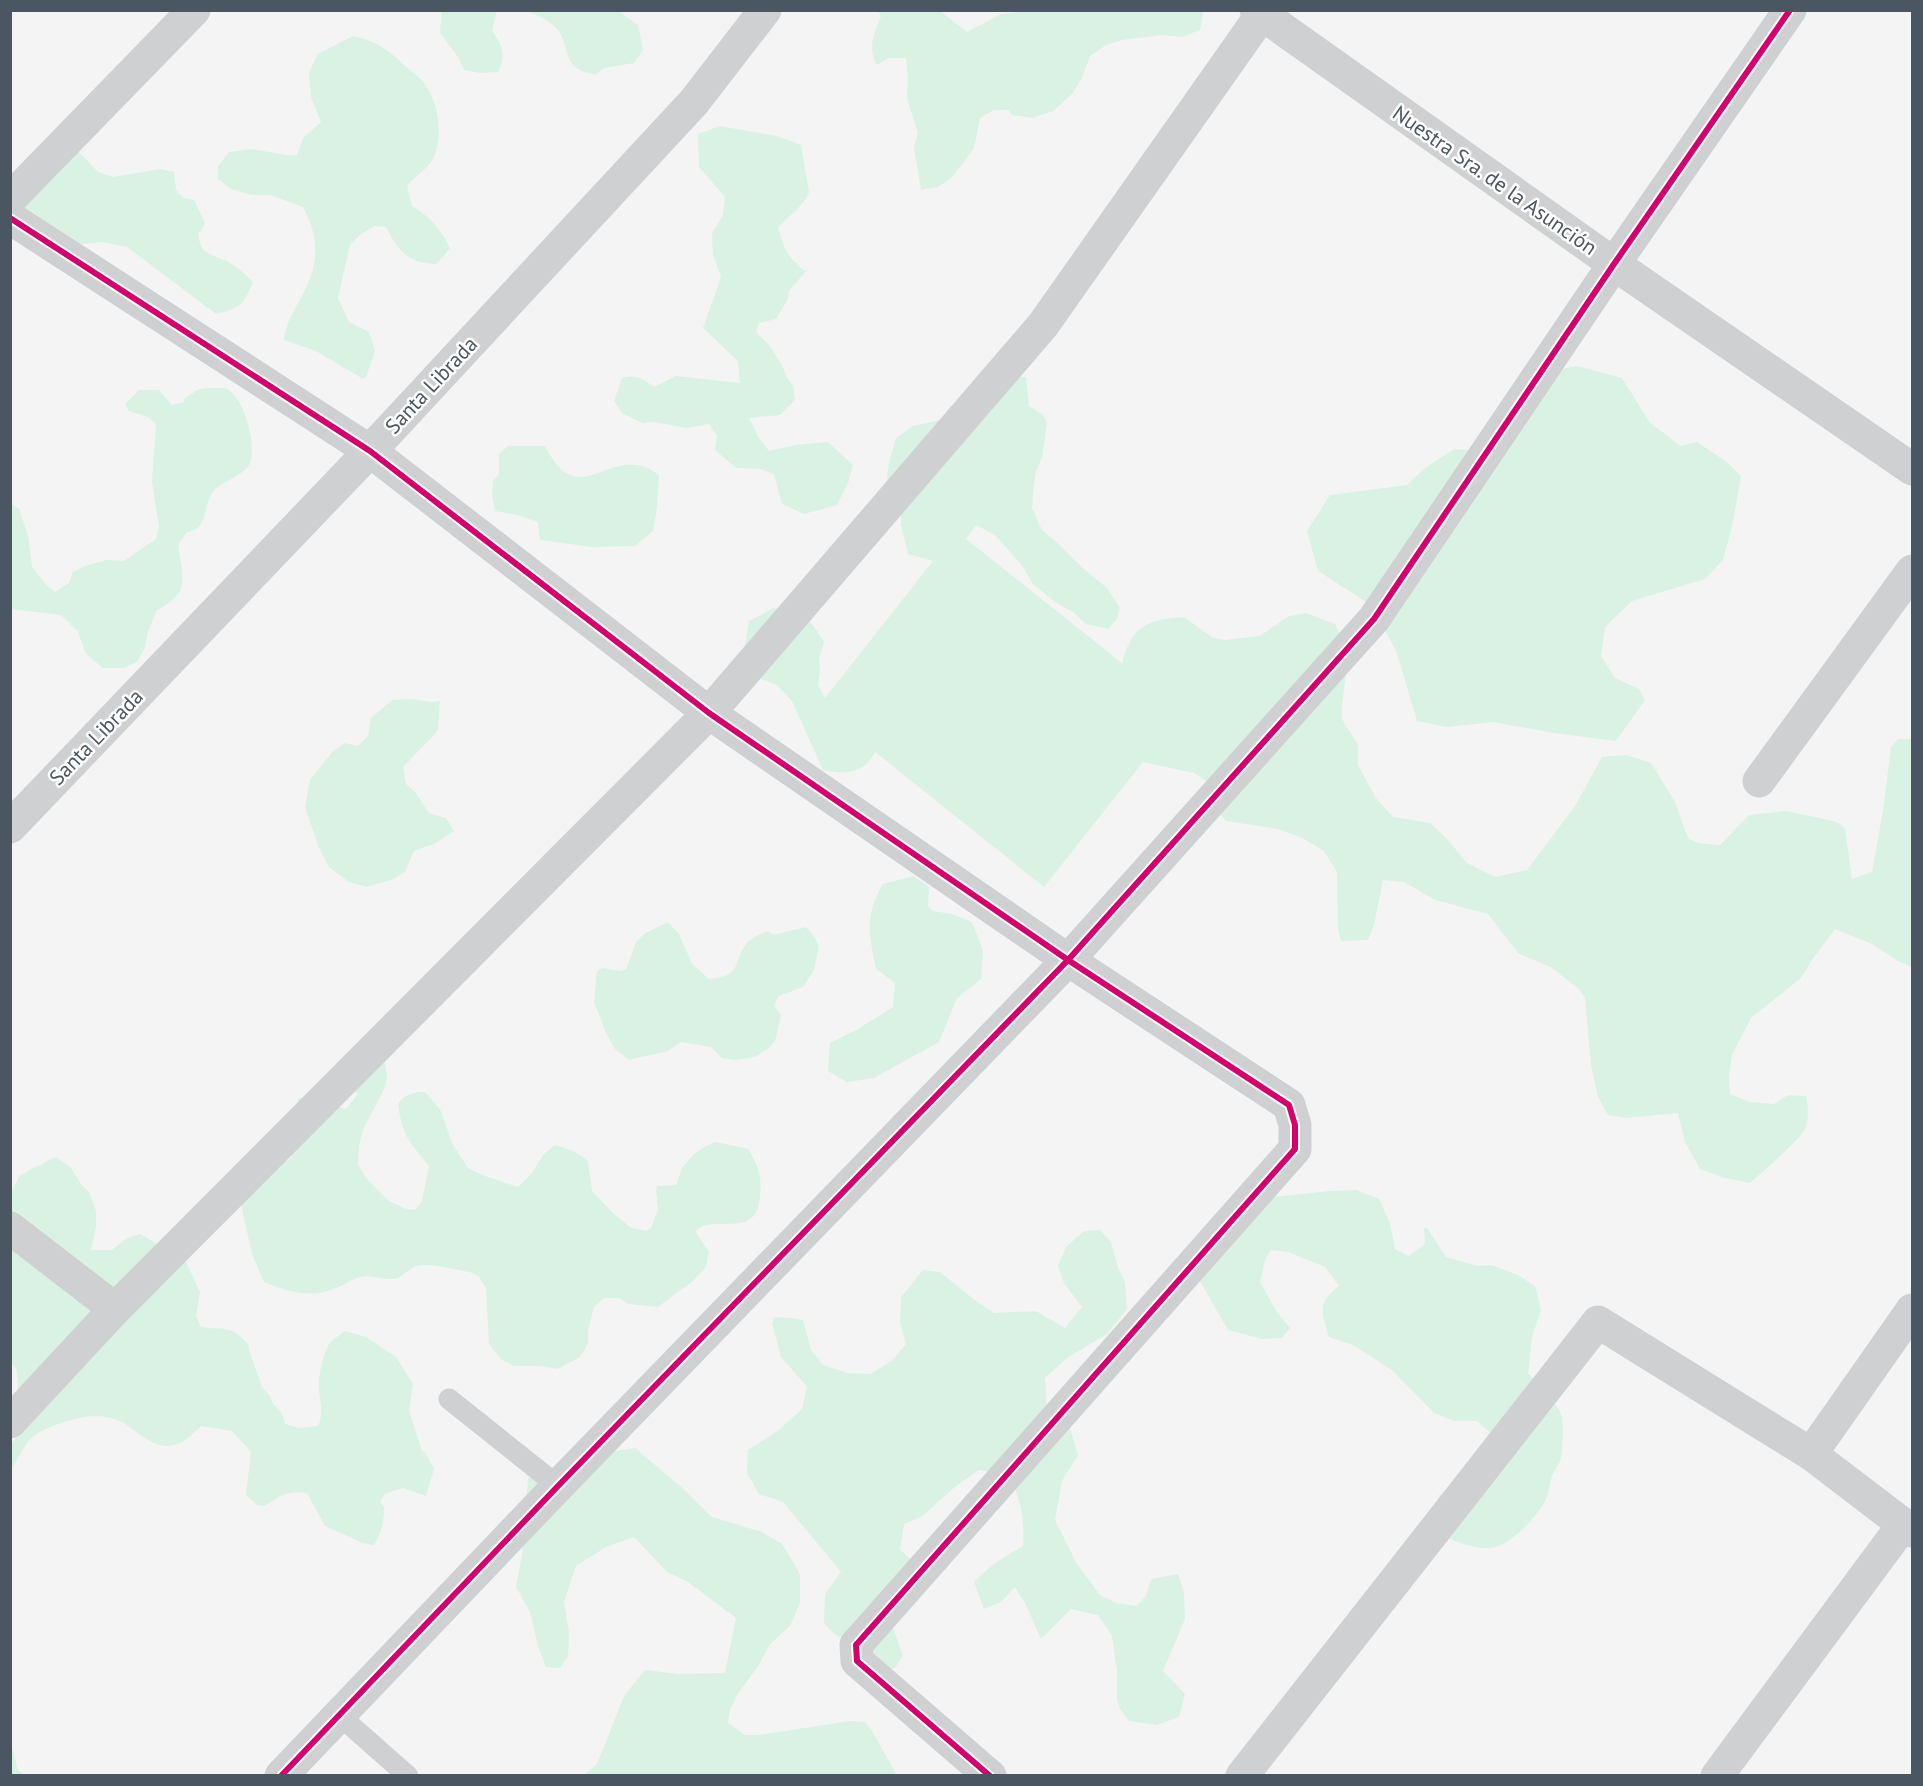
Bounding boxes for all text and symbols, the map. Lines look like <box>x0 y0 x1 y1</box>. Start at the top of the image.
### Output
street label: Nuestra Sra. de la Asunción <box>1388 99 1602 261</box>
street label: Santa Librada <box>379 331 483 439</box>
street label: Santa Librada <box>43 683 149 791</box>

